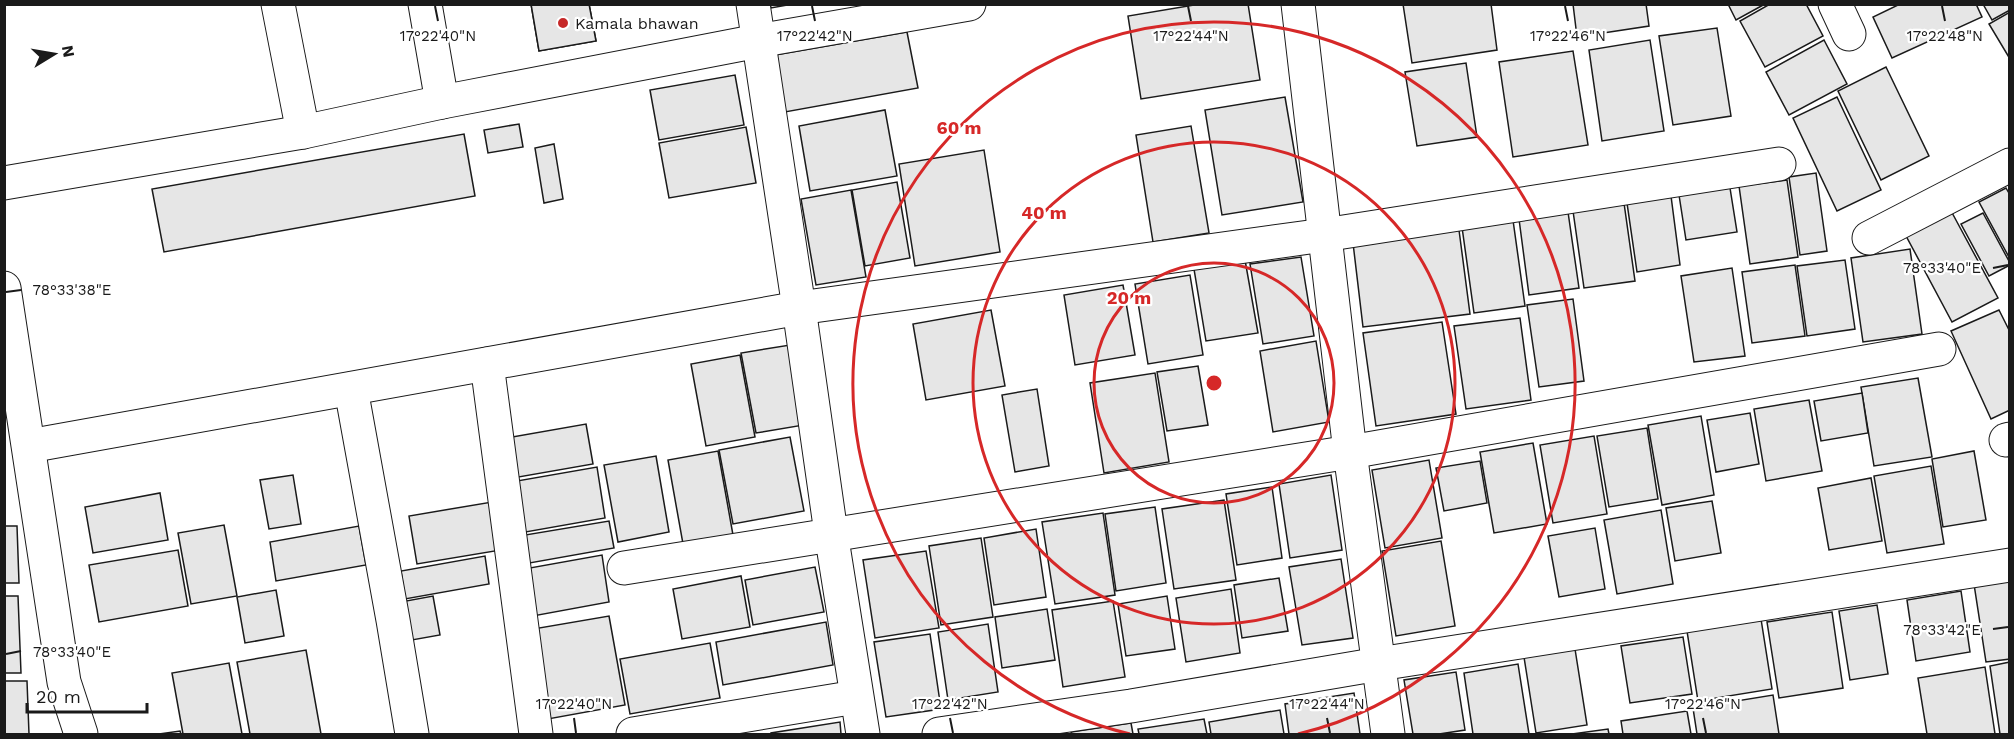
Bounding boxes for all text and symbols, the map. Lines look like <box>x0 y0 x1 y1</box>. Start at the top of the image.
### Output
place label: Kamala bhawan <box>575 14 699 33</box>
marker: Kamala bhawan <box>556 16 570 30</box>
north arrow <box>24 24 84 84</box>
text: 17°22'40"N <box>400 27 476 45</box>
text: 17°22'42"N <box>777 27 853 45</box>
text: 17°22'44"N <box>1153 27 1229 45</box>
text: 17°22'46"N <box>1530 27 1606 45</box>
text: 17°22'48"N <box>1907 27 1983 45</box>
text: N <box>58 44 79 59</box>
text: 60 m <box>937 117 981 138</box>
text: 40 m <box>1021 202 1067 223</box>
text: 78°33'40"E <box>1903 259 1981 277</box>
text: 78°33'38"E <box>33 281 111 299</box>
text: 20 m <box>1107 287 1151 308</box>
centre of rings <box>1204 373 1224 393</box>
text: 78°33'42"E <box>1903 621 1981 639</box>
text: 78°33'40"E <box>33 643 111 661</box>
scale bar <box>27 676 147 714</box>
text: 20 m <box>36 686 81 707</box>
text: 17°22'40"N <box>536 695 612 713</box>
text: 17°22'42"N <box>912 695 988 713</box>
text: 17°22'44"N <box>1289 695 1365 713</box>
text: 17°22'46"N <box>1665 695 1741 713</box>

